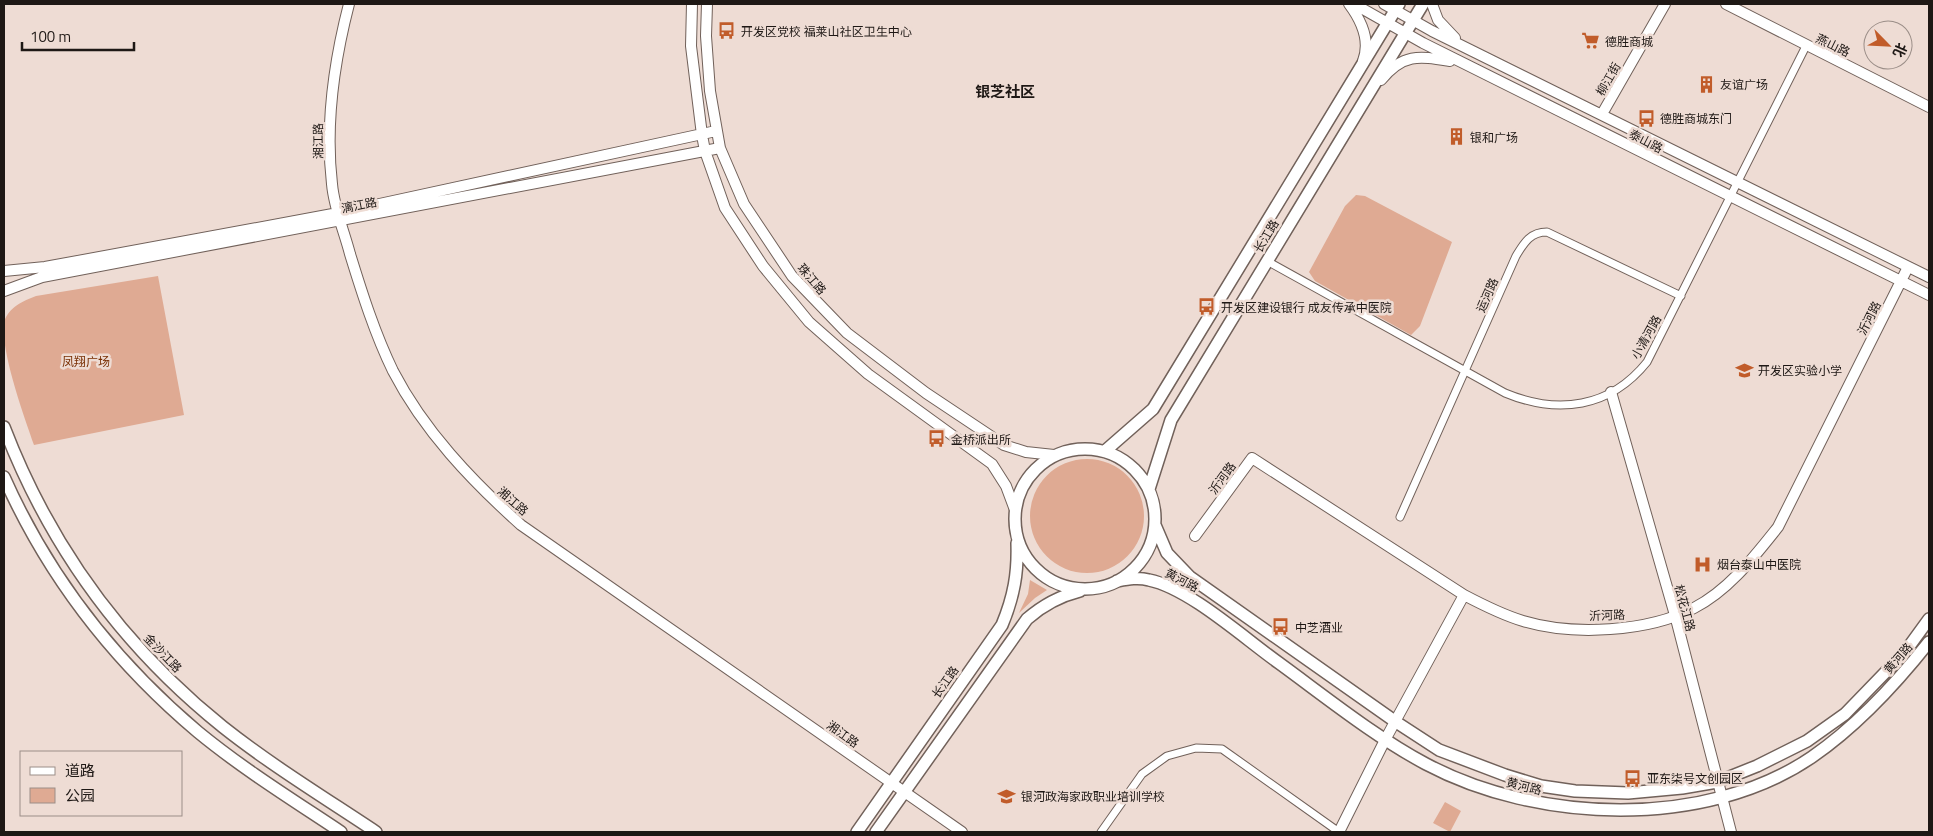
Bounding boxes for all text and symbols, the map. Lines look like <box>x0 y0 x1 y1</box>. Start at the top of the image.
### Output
scale bar <box>22 20 135 52</box>
north arrow <box>1863 20 1913 70</box>
bus stop icon: 开发区党校 福莱山社区卫生中心 <box>717 21 737 41</box>
place label: 开发区党校 福莱山社区卫生中心 <box>741 22 912 41</box>
text: 100 m <box>30 25 71 48</box>
street label: 燕山路 <box>1813 29 1853 61</box>
supermarket icon: 德胜商城 <box>1581 31 1601 51</box>
place label: 德胜商城 <box>1605 32 1653 51</box>
text: 北 <box>1888 40 1913 61</box>
street label: 柳江街 <box>1591 59 1625 99</box>
building icon: 友谊广场 <box>1696 74 1716 94</box>
place label: 友谊广场 <box>1720 75 1768 94</box>
district label: 银芝社区 <box>975 80 1035 103</box>
bus stop icon: 德胜商城东门 <box>1636 108 1656 128</box>
place label: 德胜商城东门 <box>1660 109 1732 128</box>
street label: 湘江路 <box>308 123 328 159</box>
street label: 泰山路 <box>1626 124 1666 158</box>
building icon: 银和广场 <box>1446 127 1466 147</box>
place label: 银和广场 <box>1470 128 1518 147</box>
street label: 漓江路 <box>340 192 378 218</box>
street label: 长江路 <box>1249 216 1283 256</box>
street label: 珠江路 <box>793 259 831 299</box>
street label: 运河路 <box>1471 275 1503 315</box>
bus stop icon: 开发区建设银行 成友传承中医院 <box>1197 297 1217 317</box>
place label: 开发区建设银行 成友传承中医院 <box>1221 298 1392 317</box>
street label: 沂河路 <box>1852 298 1886 338</box>
street label: 小清河路 <box>1626 311 1666 363</box>
park label: 凤翔广场 <box>62 352 110 371</box>
school or university icon: 开发区实验小学 <box>1734 360 1754 380</box>
place label: 开发区实验小学 <box>1758 361 1842 380</box>
bus stop icon: 金桥派出所 <box>927 429 947 449</box>
place label: 金桥派出所 <box>951 430 1011 449</box>
street label: 沂河路 <box>1204 458 1240 498</box>
street label: 湘江路 <box>493 482 533 520</box>
hospital icon: 烟台泰山中医院 <box>1693 554 1713 574</box>
place label: 烟台泰山中医院 <box>1717 555 1801 574</box>
street label: 黄河路 <box>1162 563 1202 597</box>
street label: 松花江路 <box>1670 582 1700 634</box>
street label: 沂河路 <box>1589 605 1625 625</box>
bus stop icon: 中芝酒业 <box>1271 617 1291 637</box>
place label: 中芝酒业 <box>1295 618 1343 637</box>
street label: 金沙江路 <box>139 629 187 677</box>
street label: 黄河路 <box>1879 638 1917 678</box>
street label: 长江路 <box>927 662 963 702</box>
street label: 湘江路 <box>823 716 863 752</box>
legend <box>20 751 182 816</box>
text: 道路 <box>65 759 95 782</box>
bus stop icon: 亚东柒号文创园区 <box>1623 768 1643 788</box>
place label: 亚东柒号文创园区 <box>1647 769 1743 788</box>
street label: 黄河路 <box>1504 772 1544 800</box>
text: 公园 <box>65 784 95 807</box>
school or university icon: 银河政海家政职业培训学校 <box>997 786 1017 806</box>
place label: 银河政海家政职业培训学校 <box>1021 787 1165 806</box>

